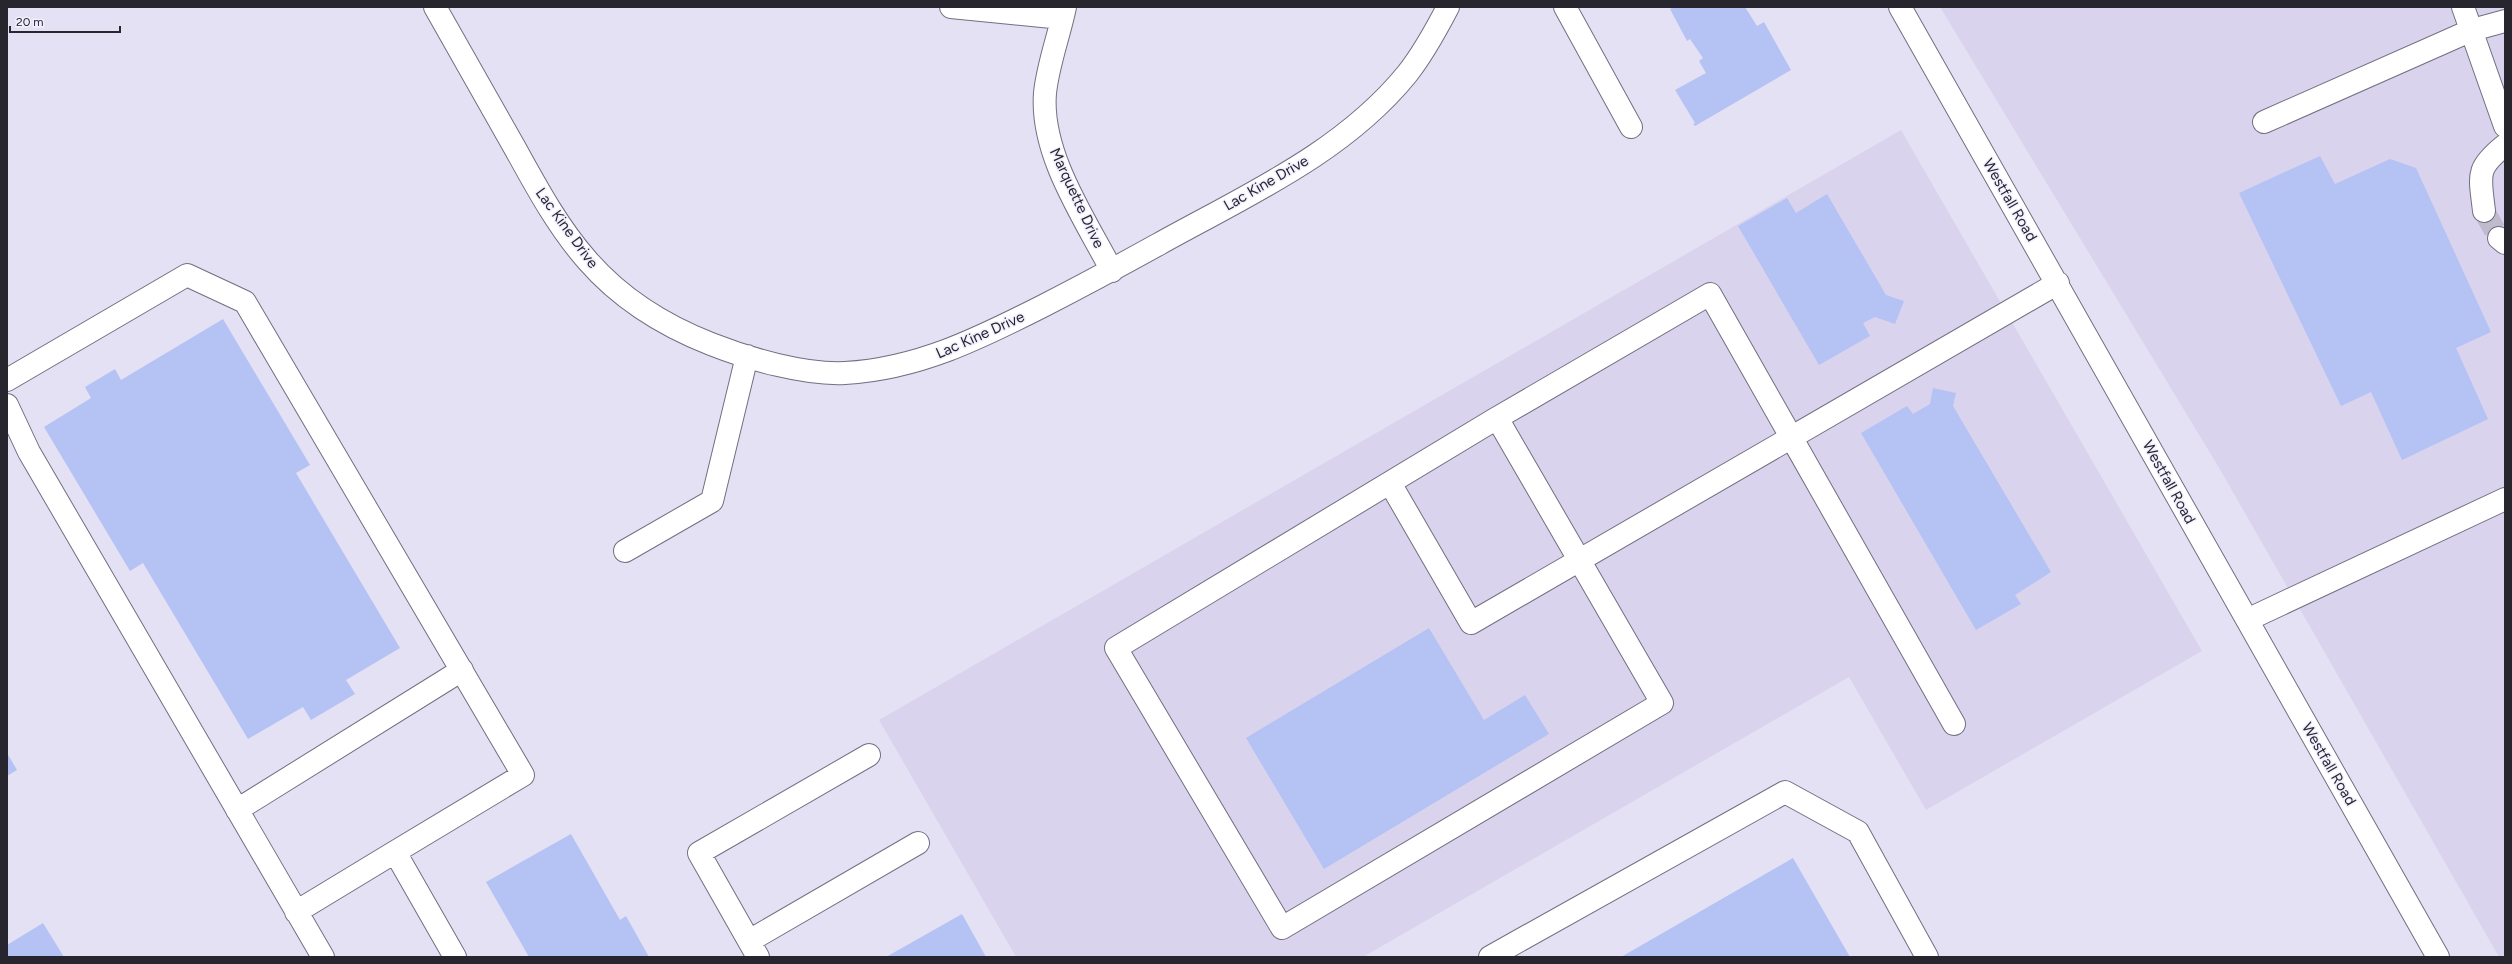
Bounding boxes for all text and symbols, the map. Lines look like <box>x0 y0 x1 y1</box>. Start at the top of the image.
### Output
scale bar <box>10 8 120 34</box>
text: 20 m <box>16 15 44 29</box>
street label: Marquette Drive <box>1046 145 1108 251</box>
street label: Lac Kine Drive <box>1220 151 1312 215</box>
street label: Westfall Road <box>1979 155 2041 245</box>
street label: Lac Kine Drive <box>532 184 602 272</box>
street label: Lac Kine Drive <box>933 307 1027 363</box>
street label: Westfall Road <box>2139 437 2199 527</box>
street label: Westfall Road <box>2298 719 2360 809</box>

